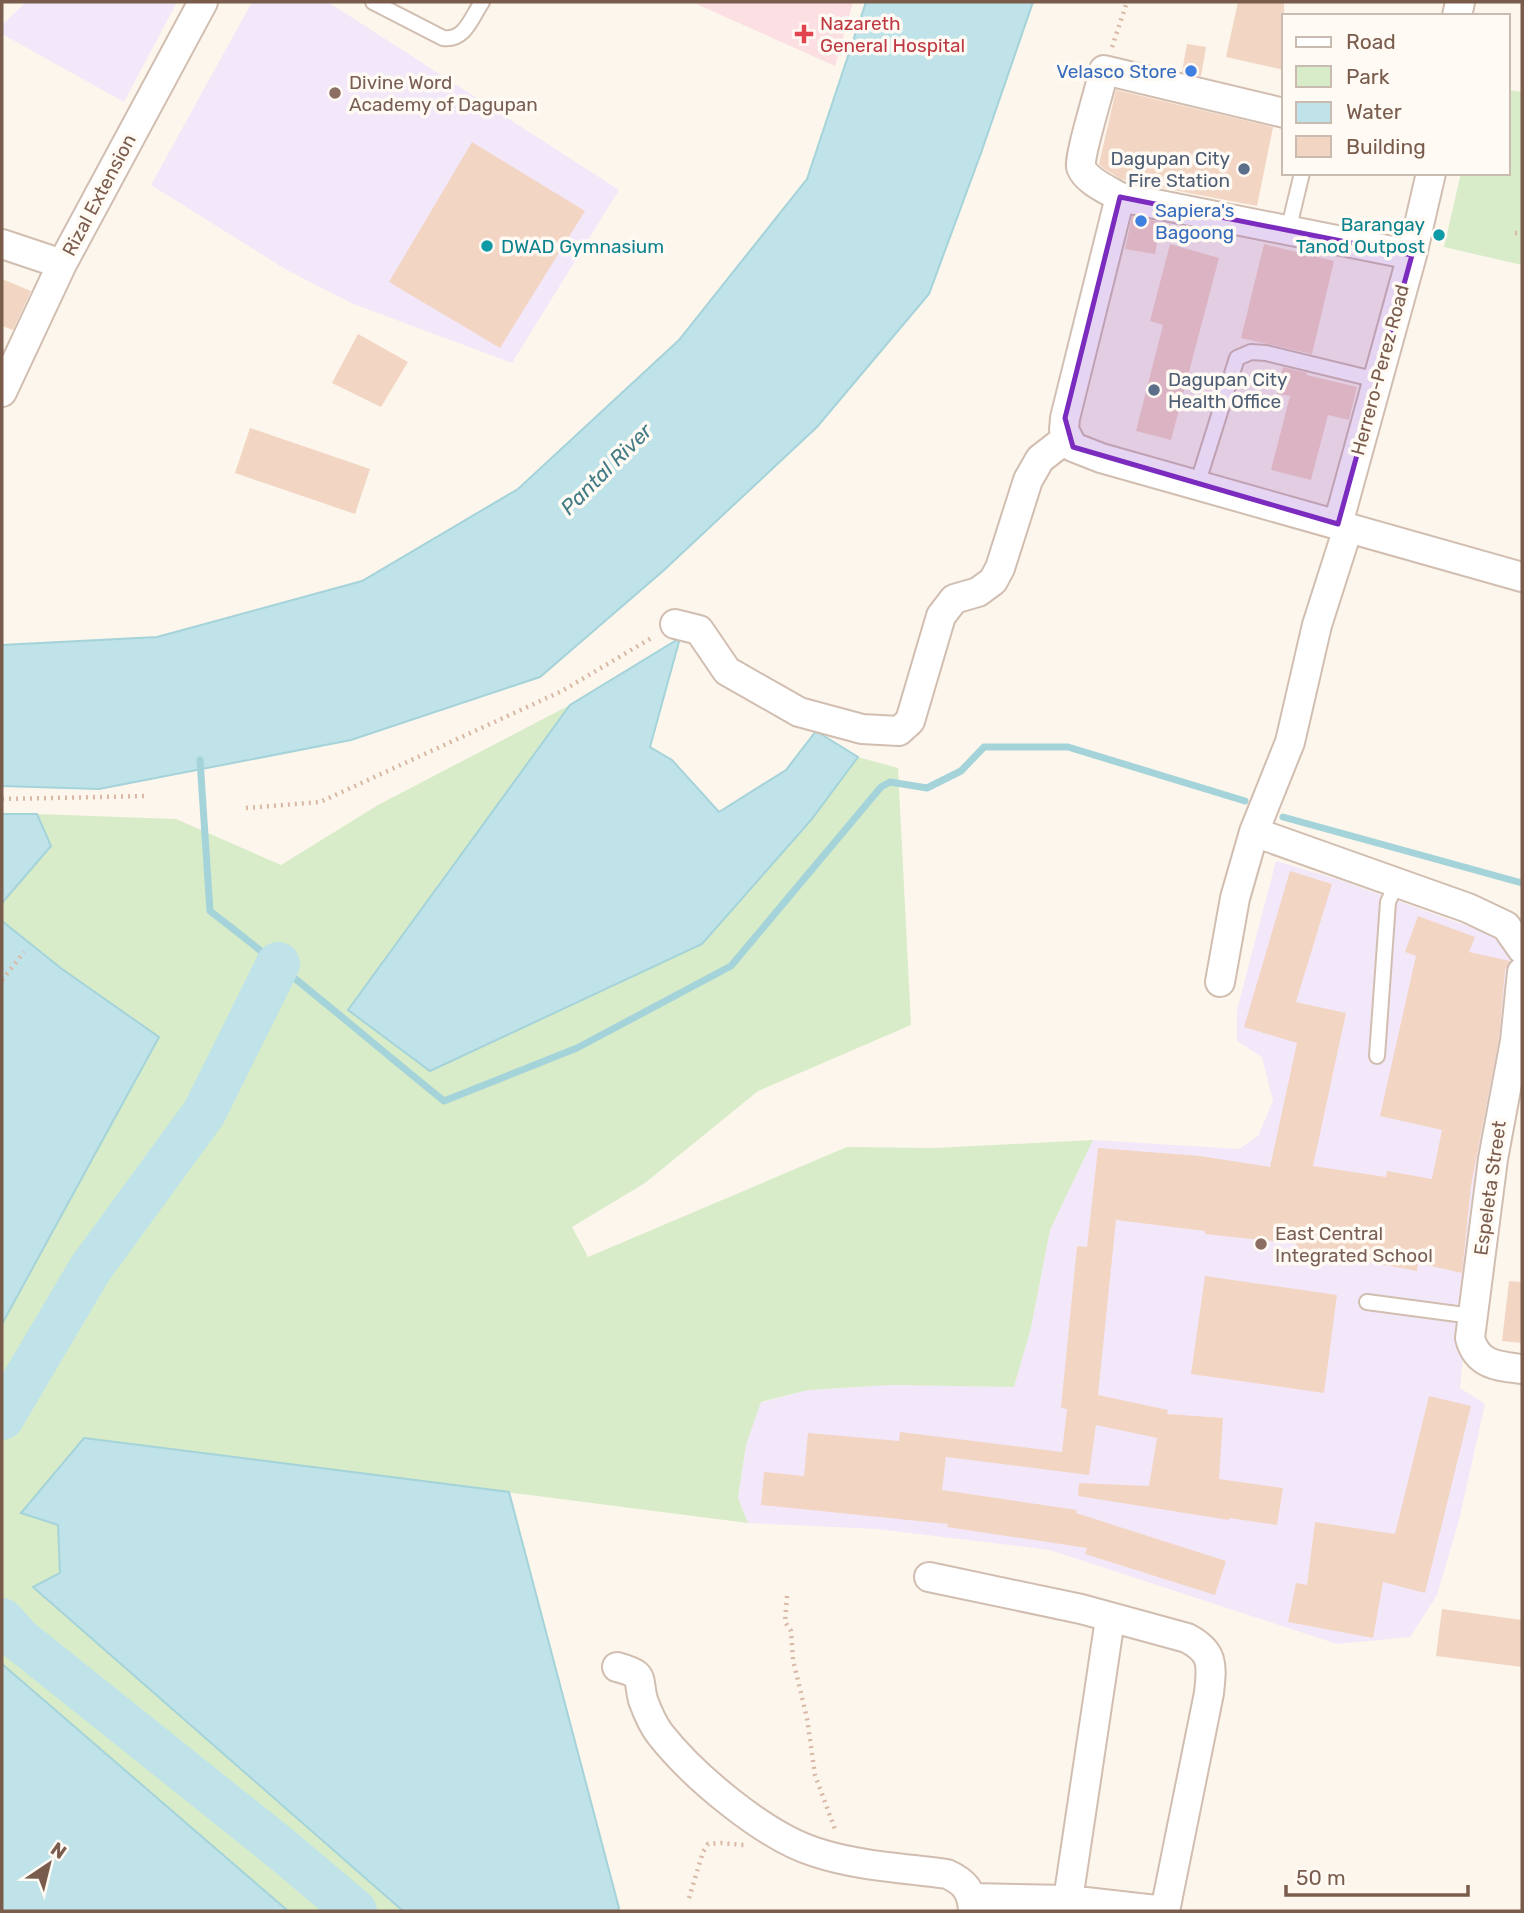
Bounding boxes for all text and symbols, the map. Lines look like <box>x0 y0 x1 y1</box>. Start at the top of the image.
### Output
place label: Nazareth General Hospital <box>820 12 965 57</box>
legend <box>1282 14 1510 175</box>
marker: Nazareth General Hospital <box>794 24 814 44</box>
text: Road <box>1346 29 1396 54</box>
place label: Velasco Store <box>1056 60 1177 83</box>
marker: Velasco Store <box>1183 63 1199 79</box>
text: Park <box>1346 64 1390 89</box>
place label: Divine Word Academy of Dagupan <box>349 71 538 116</box>
marker: Divine Word Academy of Dagupan <box>327 85 343 101</box>
text: Water <box>1346 99 1402 124</box>
street label: Rizal Extension <box>57 130 141 260</box>
text: Building <box>1346 134 1426 159</box>
place label: Dagupan City Fire Station <box>1110 147 1230 192</box>
marker: Dagupan City Fire Station <box>1236 161 1252 177</box>
place label: Sapiera's Bagoong <box>1155 199 1234 244</box>
marker: Sapiera's Bagoong <box>1133 213 1149 229</box>
place label: Barangay Tanod Outpost <box>1296 213 1426 258</box>
marker: Barangay Tanod Outpost <box>1431 227 1447 243</box>
place label: DWAD Gymnasium <box>501 235 664 258</box>
marker: DWAD Gymnasium <box>479 238 495 254</box>
street label: Herrero-Perez Road <box>1346 282 1414 458</box>
place label: Dagupan City Health Office <box>1168 368 1288 413</box>
marker: Dagupan City Health Office <box>1146 382 1162 398</box>
water label: Pantal River <box>555 417 658 520</box>
street label: Espeleta Street <box>1469 1119 1511 1257</box>
place label: East Central Integrated School <box>1275 1222 1433 1267</box>
marker: East Central Integrated School <box>1253 1236 1269 1252</box>
north arrow <box>14 1829 84 1899</box>
text: N <box>46 1837 71 1864</box>
scale bar <box>1286 1854 1468 1898</box>
text: 50 m <box>1296 1865 1346 1890</box>

